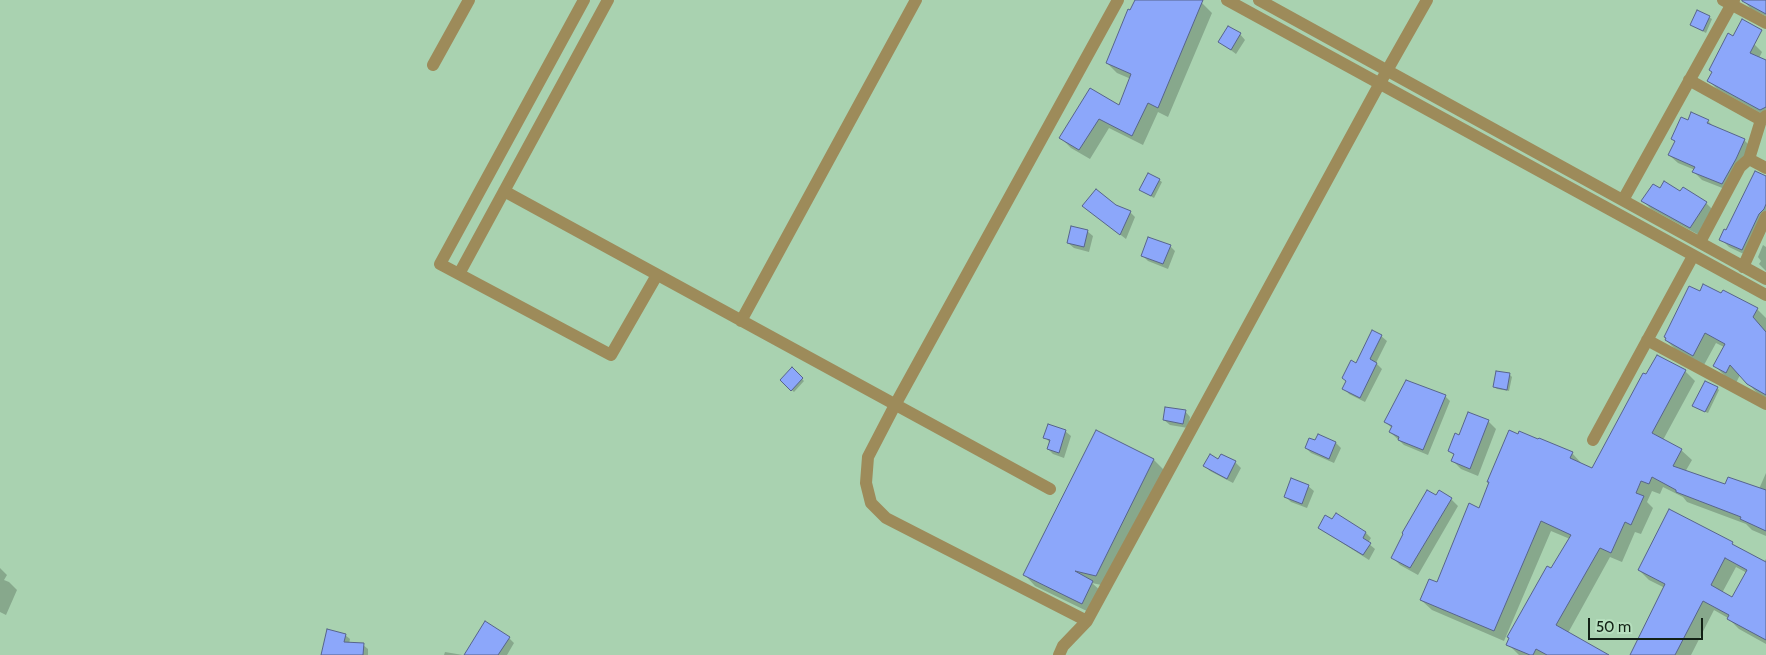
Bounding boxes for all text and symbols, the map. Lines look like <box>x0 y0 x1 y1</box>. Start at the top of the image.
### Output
scale bar <box>1591 608 1706 640</box>
text: 50 m <box>1596 618 1631 636</box>

